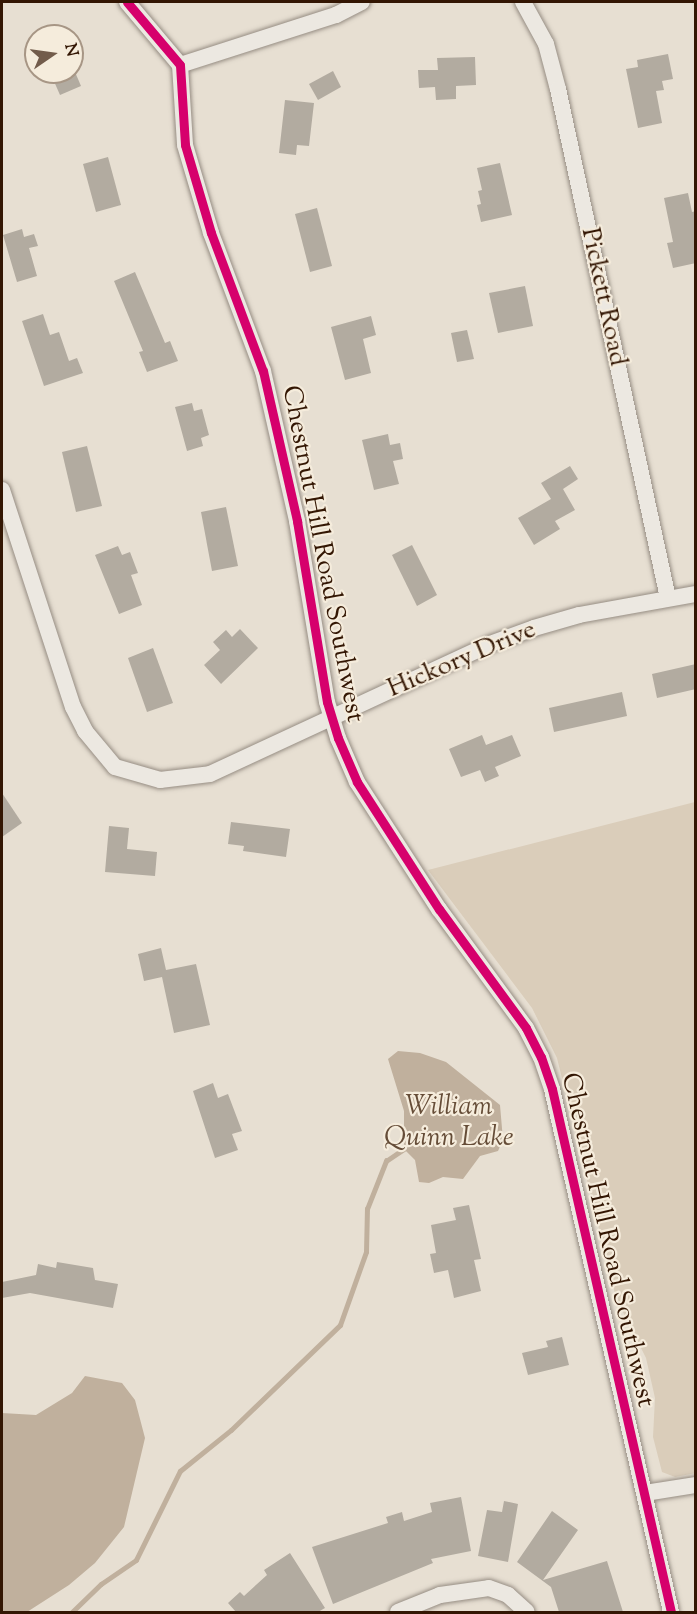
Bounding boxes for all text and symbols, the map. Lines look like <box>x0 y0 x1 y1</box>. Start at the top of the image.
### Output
north arrow <box>24 24 84 84</box>
text: N <box>57 41 83 59</box>
street label: Pickett Road <box>573 225 633 369</box>
street label: Chestnut Hill Road Southwest <box>274 383 370 725</box>
street label: Hickory Drive <box>383 615 541 705</box>
street label: Chestnut Hill Road Southwest <box>553 1070 661 1410</box>
water label: William Quinn Lake <box>384 1091 514 1154</box>

